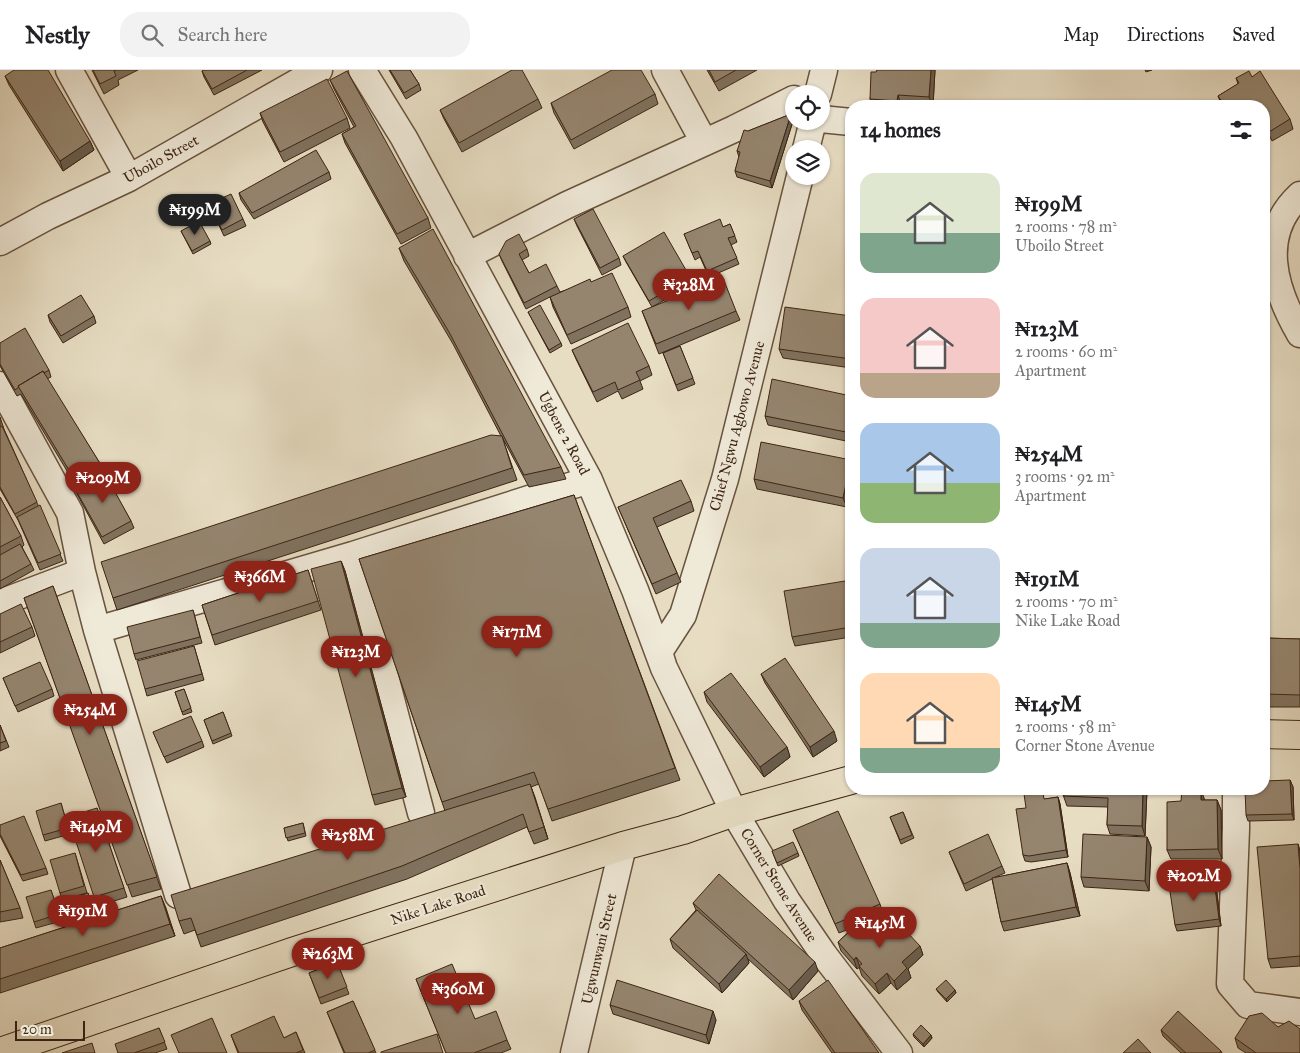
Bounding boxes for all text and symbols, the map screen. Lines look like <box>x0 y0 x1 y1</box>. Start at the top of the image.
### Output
search box <box>120 12 470 57</box>
text: Nestly <box>25 20 90 50</box>
icon: search <box>138 21 166 49</box>
text: Search here <box>178 23 267 46</box>
text: Map <box>1063 24 1099 46</box>
text: Directions <box>1127 24 1204 46</box>
text: Saved <box>1232 24 1275 46</box>
map controls <box>785 85 830 185</box>
button: locate <box>785 85 830 130</box>
icon: filters <box>1227 116 1255 144</box>
text: 14 homes <box>860 117 941 143</box>
street label: Uboilo Street <box>120 131 202 187</box>
button: layers <box>785 140 830 185</box>
text: ₦199M <box>1015 191 1083 217</box>
icon: home <box>900 193 960 253</box>
pin: ₦199M <box>160 194 230 236</box>
text: ₦199M <box>169 200 221 219</box>
text: 2 rooms · 78 m² <box>1015 217 1117 236</box>
text: Uboilo Street <box>1015 236 1104 255</box>
pin: ₦328M <box>654 268 724 311</box>
text: ₦328M <box>664 275 714 294</box>
text: ₦123M <box>1015 316 1079 342</box>
icon: home <box>900 318 960 378</box>
street label: Chief Ngwu Agbowo Avenue <box>706 339 768 513</box>
text: 2 rooms · 60 m² <box>1015 342 1117 361</box>
text: Apartment <box>1015 361 1087 380</box>
street label: Ugbene 2 Road <box>534 388 594 478</box>
text: ₦254M <box>1015 441 1083 467</box>
icon: home <box>900 443 960 503</box>
pin: ₦209M <box>68 462 138 504</box>
text: 3 rooms · 92 m² <box>1015 467 1115 486</box>
text: ₦209M <box>76 468 130 487</box>
text: Apartment <box>1015 486 1087 505</box>
pin: ₦366M <box>225 560 295 603</box>
text: ₦191M <box>1015 566 1079 592</box>
text: ₦366M <box>235 567 285 586</box>
icon: home <box>900 568 960 628</box>
text: 2 rooms · 70 m² <box>1015 592 1118 611</box>
text: Nike Lake Road <box>1015 611 1120 630</box>
pin: ₦171M <box>482 616 552 658</box>
text: ₦171M <box>492 622 542 641</box>
pin: ₦123M <box>321 636 391 678</box>
text: ₦123M <box>332 642 380 661</box>
text: ₦145M <box>1015 691 1082 717</box>
icon: home <box>900 693 960 753</box>
pin: ₦254M <box>55 694 125 736</box>
text: ₦254M <box>64 700 116 719</box>
text: 2 rooms · 58 m² <box>1015 717 1116 736</box>
text: Corner Stone Avenue <box>1015 736 1155 755</box>
pin: ₦149M <box>61 810 131 853</box>
text: ₦149M <box>70 817 122 836</box>
pin: ₦258M <box>313 818 383 861</box>
text: ₦258M <box>322 825 374 844</box>
street label: Corner Stone Avenue <box>737 825 821 945</box>
pin: ₦202M <box>1159 860 1229 902</box>
text: ₦202M <box>1167 866 1221 885</box>
street label: Nike Lake Road <box>388 881 488 929</box>
street label: Ugwunwani Street <box>577 891 621 1006</box>
pin: ₦191M <box>48 894 118 937</box>
text: ₦191M <box>58 901 108 920</box>
pin: ₦145M <box>845 906 915 949</box>
text: ₦145M <box>855 913 905 932</box>
pin: ₦263M <box>293 938 363 980</box>
text: ₦263M <box>303 944 353 963</box>
pin: ₦360M <box>423 972 493 1015</box>
text: ₦360M <box>432 979 484 998</box>
scale bar <box>15 1018 85 1041</box>
text: 20 m <box>22 1021 52 1038</box>

